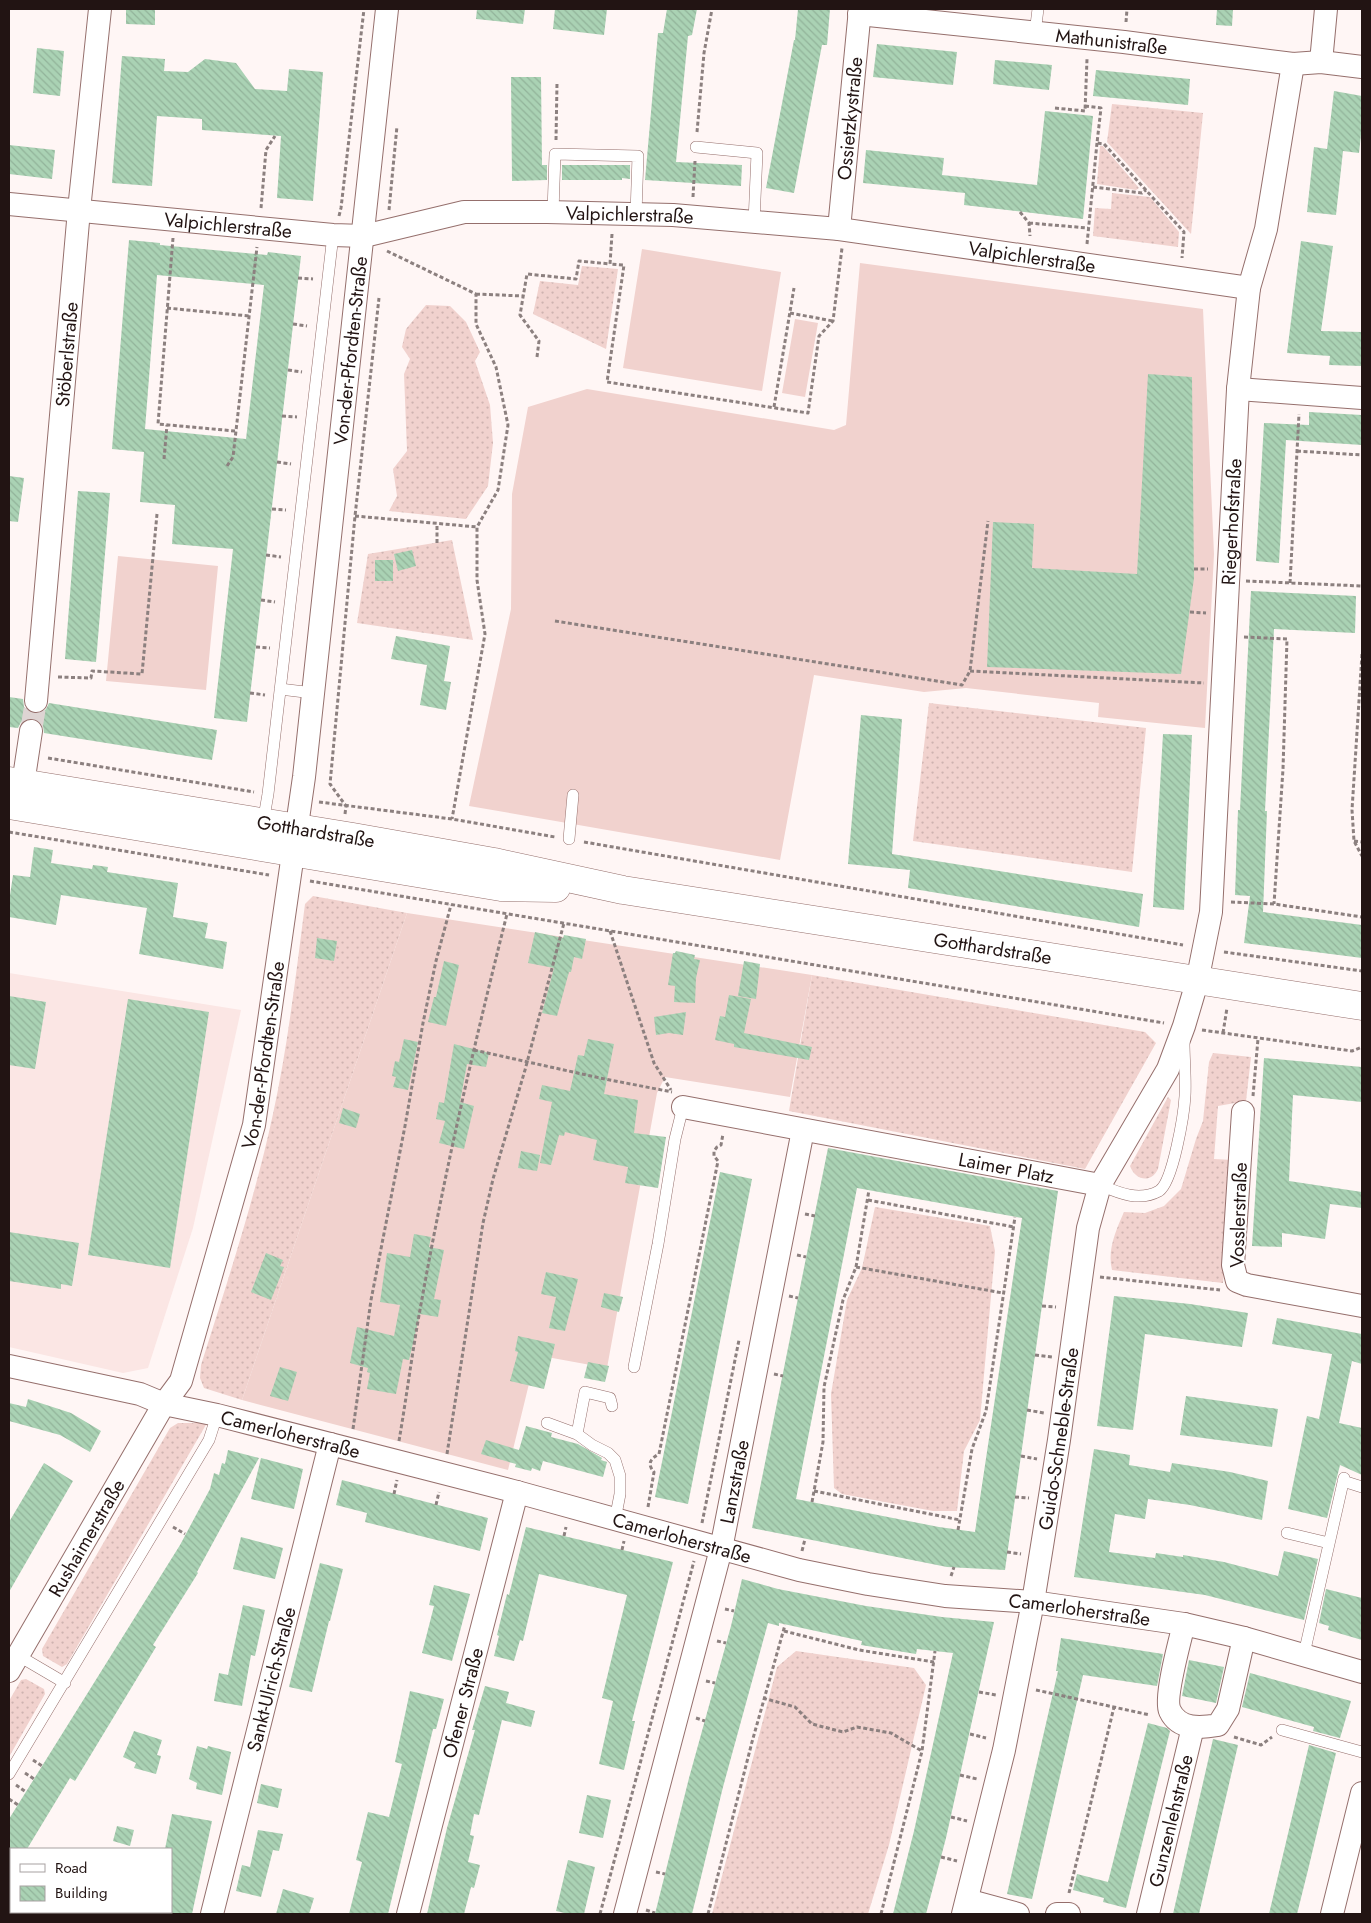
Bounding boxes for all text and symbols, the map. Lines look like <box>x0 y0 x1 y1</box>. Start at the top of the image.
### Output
street label: Mathunistraße <box>1054 22 1169 62</box>
street label: Ossietzkystraße <box>831 55 869 182</box>
street label: Valpichlerstraße <box>565 199 695 231</box>
street label: Valpichlerstraße <box>163 206 293 245</box>
street label: Valpichlerstraße <box>967 235 1098 280</box>
street label: Von-der-Pfordten-Straße <box>327 255 374 446</box>
street label: Stöberlstraße <box>49 301 85 408</box>
street label: Riegerhofstraße <box>1215 457 1248 586</box>
street label: Gotthardstraße <box>255 809 377 855</box>
street label: Gotthardstraße <box>932 926 1054 971</box>
street label: Von-der-Pfordten-Straße <box>235 959 291 1152</box>
street label: Laimer Platz <box>956 1146 1057 1190</box>
street label: Vosslerstraße <box>1223 1161 1254 1268</box>
street label: Guido-Schneble-Straße <box>1032 1346 1086 1532</box>
street label: Camerloherstraße <box>218 1404 363 1465</box>
street label: Lanzstraße <box>713 1437 756 1526</box>
street label: Rushaimerstraße <box>42 1474 132 1602</box>
street label: Camerloherstraße <box>609 1506 754 1570</box>
street label: Camerloherstraße <box>1008 1587 1152 1633</box>
street label: Sankt-Ulrich-Straße <box>240 1604 303 1755</box>
street label: Ofener Straße <box>436 1645 490 1761</box>
street label: Gunzenlehstraße <box>1142 1752 1200 1890</box>
legend <box>10 1848 172 1913</box>
text: Road <box>55 1857 87 1879</box>
text: Building <box>55 1882 107 1904</box>

